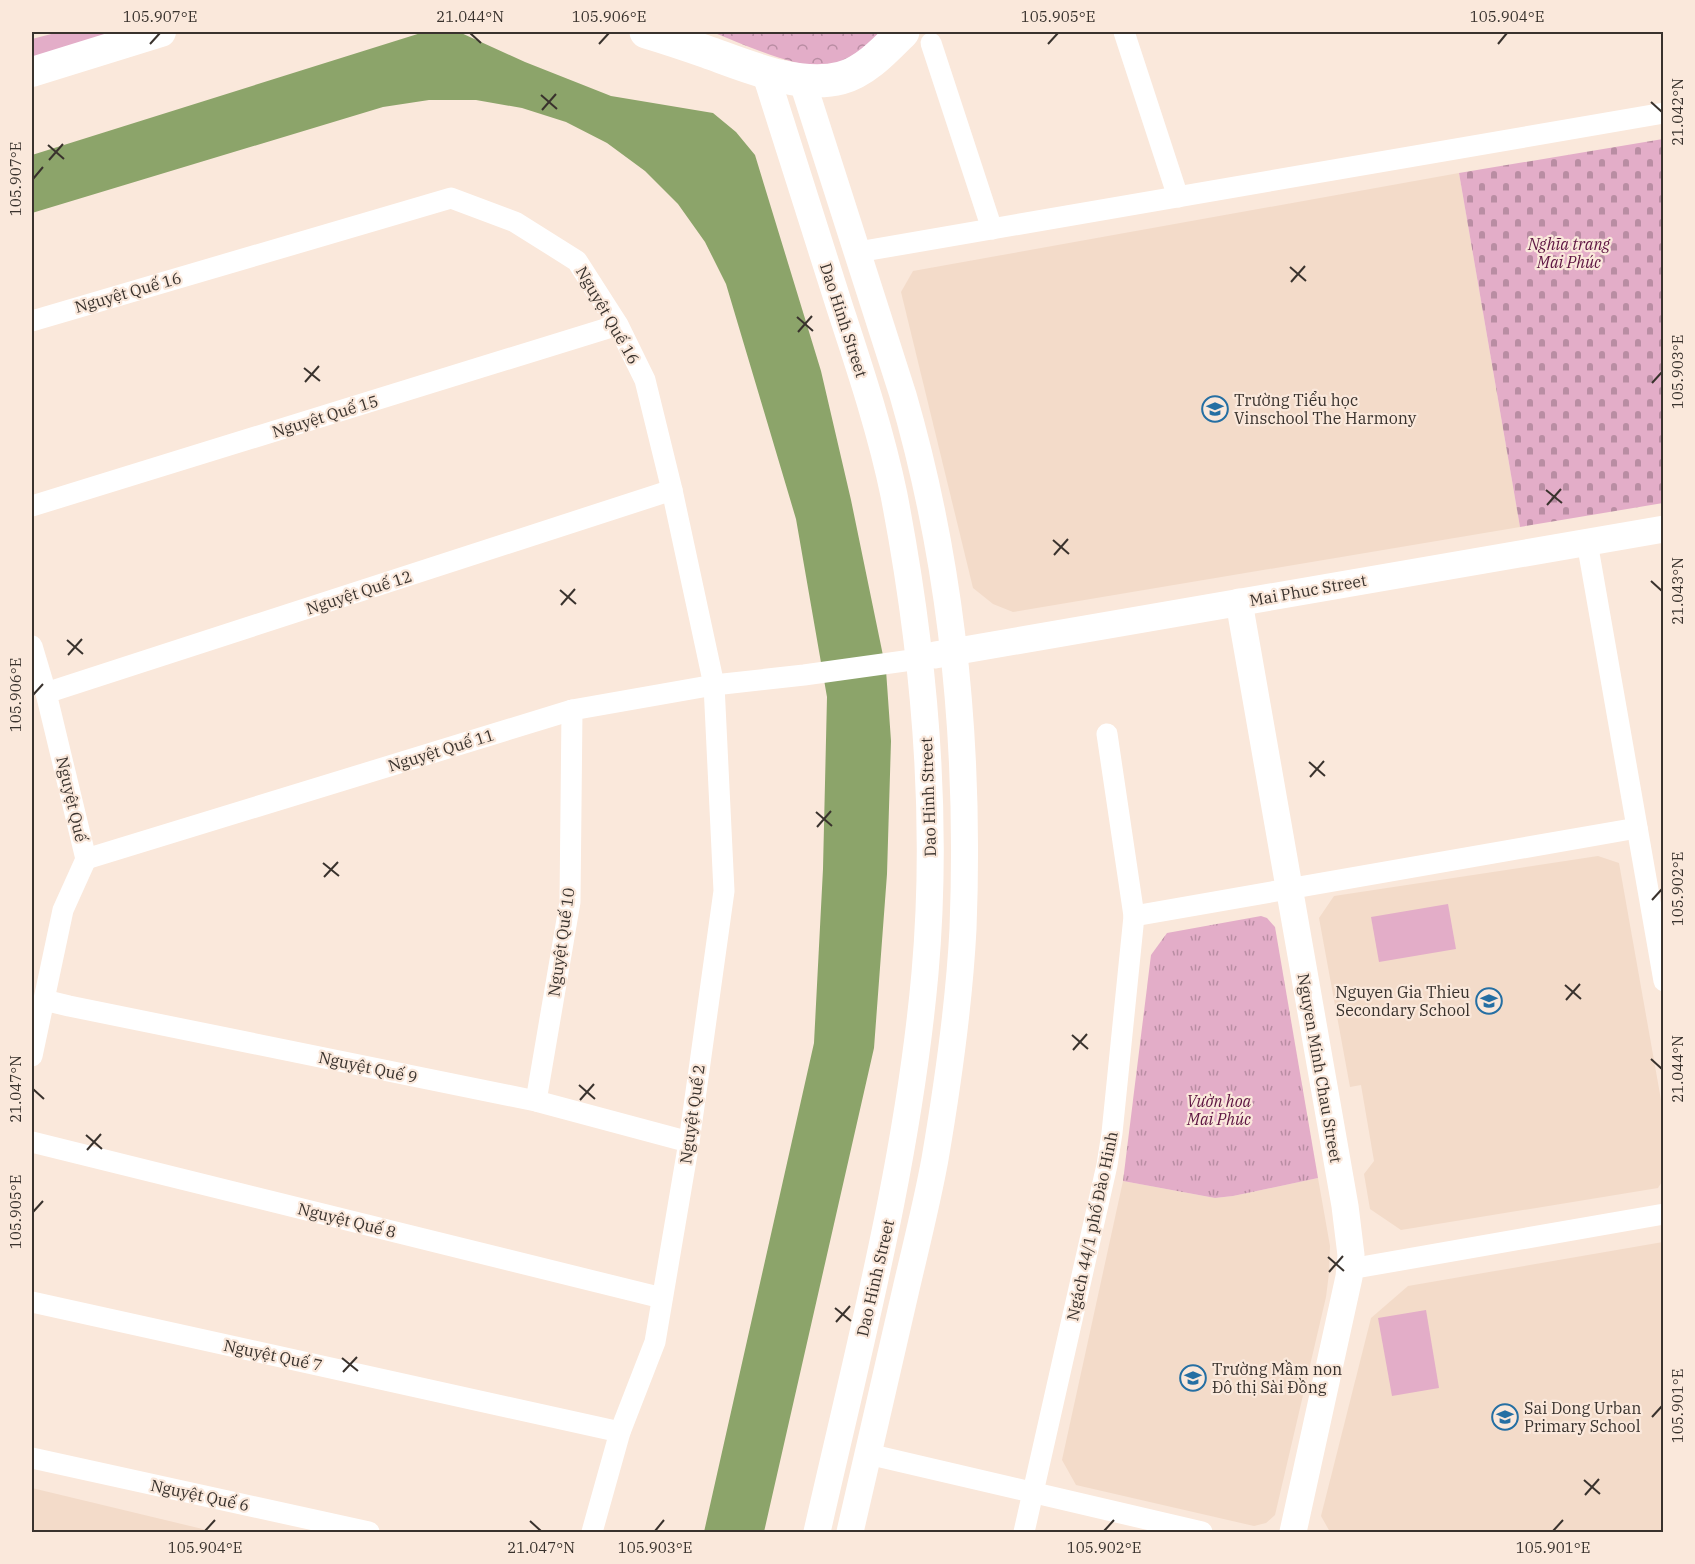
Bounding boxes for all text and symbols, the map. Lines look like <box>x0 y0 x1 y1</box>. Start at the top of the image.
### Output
text: 105.907°E <box>123 7 197 26</box>
text: 21.044°N <box>436 7 504 26</box>
text: 105.906°E <box>572 7 646 26</box>
text: 105.905°E <box>1021 7 1095 26</box>
text: 105.904°E <box>1470 7 1544 26</box>
text: 21.042°N <box>1668 78 1687 146</box>
text: 105.907°E <box>6 142 25 216</box>
park label: Nghĩa trang Mai Phúc <box>1527 234 1610 272</box>
street label: Dao Hinh Street <box>816 260 872 380</box>
street label: Nguyệt Quế 16 <box>572 262 644 368</box>
street label: Nguyệt Quế 16 <box>72 267 184 317</box>
text: 105.903°E <box>1668 335 1687 409</box>
street label: Nguyệt Quế 15 <box>269 390 381 442</box>
place label: Trường Tiểu học Vinschool The Harmony <box>1234 390 1417 428</box>
school or university icon: Trường Tiểu học Vinschool The Harmony <box>1200 394 1230 424</box>
text: 21.043°N <box>1668 557 1687 625</box>
street label: Nguyệt Quế 12 <box>304 565 414 619</box>
street label: Mai Phuc Street <box>1248 570 1368 610</box>
text: 105.906°E <box>6 658 25 732</box>
street label: Nguyệt Quế 11 <box>385 724 497 776</box>
street label: Dao Hinh Street <box>916 737 940 857</box>
street label: Nguyệt Quế <box>52 754 92 844</box>
text: 105.902°E <box>1668 852 1687 926</box>
street label: Nguyệt Quế 10 <box>543 886 579 998</box>
street label: Nguyen Minh Chau Street <box>1293 972 1347 1165</box>
place label: Nguyen Gia Thieu Secondary School <box>1335 982 1470 1020</box>
school or university icon: Nguyen Gia Thieu Secondary School <box>1474 986 1504 1016</box>
text: 21.044°N <box>1668 1035 1687 1103</box>
street label: Nguyệt Quế 9 <box>317 1047 419 1087</box>
text: 21.047°N <box>6 1055 25 1123</box>
street label: Nguyệt Quế 2 <box>675 1063 709 1165</box>
park label: Vườn hoa Mai Phúc <box>1186 1091 1252 1129</box>
street label: Ngách 44/1 phố Đào Hinh <box>1062 1129 1122 1323</box>
text: 105.905°E <box>6 1175 25 1249</box>
street label: Nguyệt Quế 8 <box>296 1198 398 1242</box>
street label: Dao Hinh Street <box>852 1217 898 1338</box>
street label: Nguyệt Quế 7 <box>222 1335 324 1375</box>
place label: Trường Mầm non Đô thị Sài Đồng <box>1212 1359 1342 1397</box>
school or university icon: Trường Mầm non Đô thị Sài Đồng <box>1178 1363 1208 1393</box>
text: 105.901°E <box>1668 1369 1687 1443</box>
place label: Sai Dong Urban Primary School <box>1524 1398 1641 1436</box>
school or university icon: Sai Dong Urban Primary School <box>1490 1402 1520 1432</box>
street label: Nguyệt Quế 6 <box>149 1475 251 1515</box>
text: 105.904°E <box>168 1538 242 1557</box>
text: 21.047°N <box>507 1538 575 1557</box>
text: 105.903°E <box>618 1538 692 1557</box>
text: 105.902°E <box>1067 1538 1141 1557</box>
text: 105.901°E <box>1516 1538 1590 1557</box>

